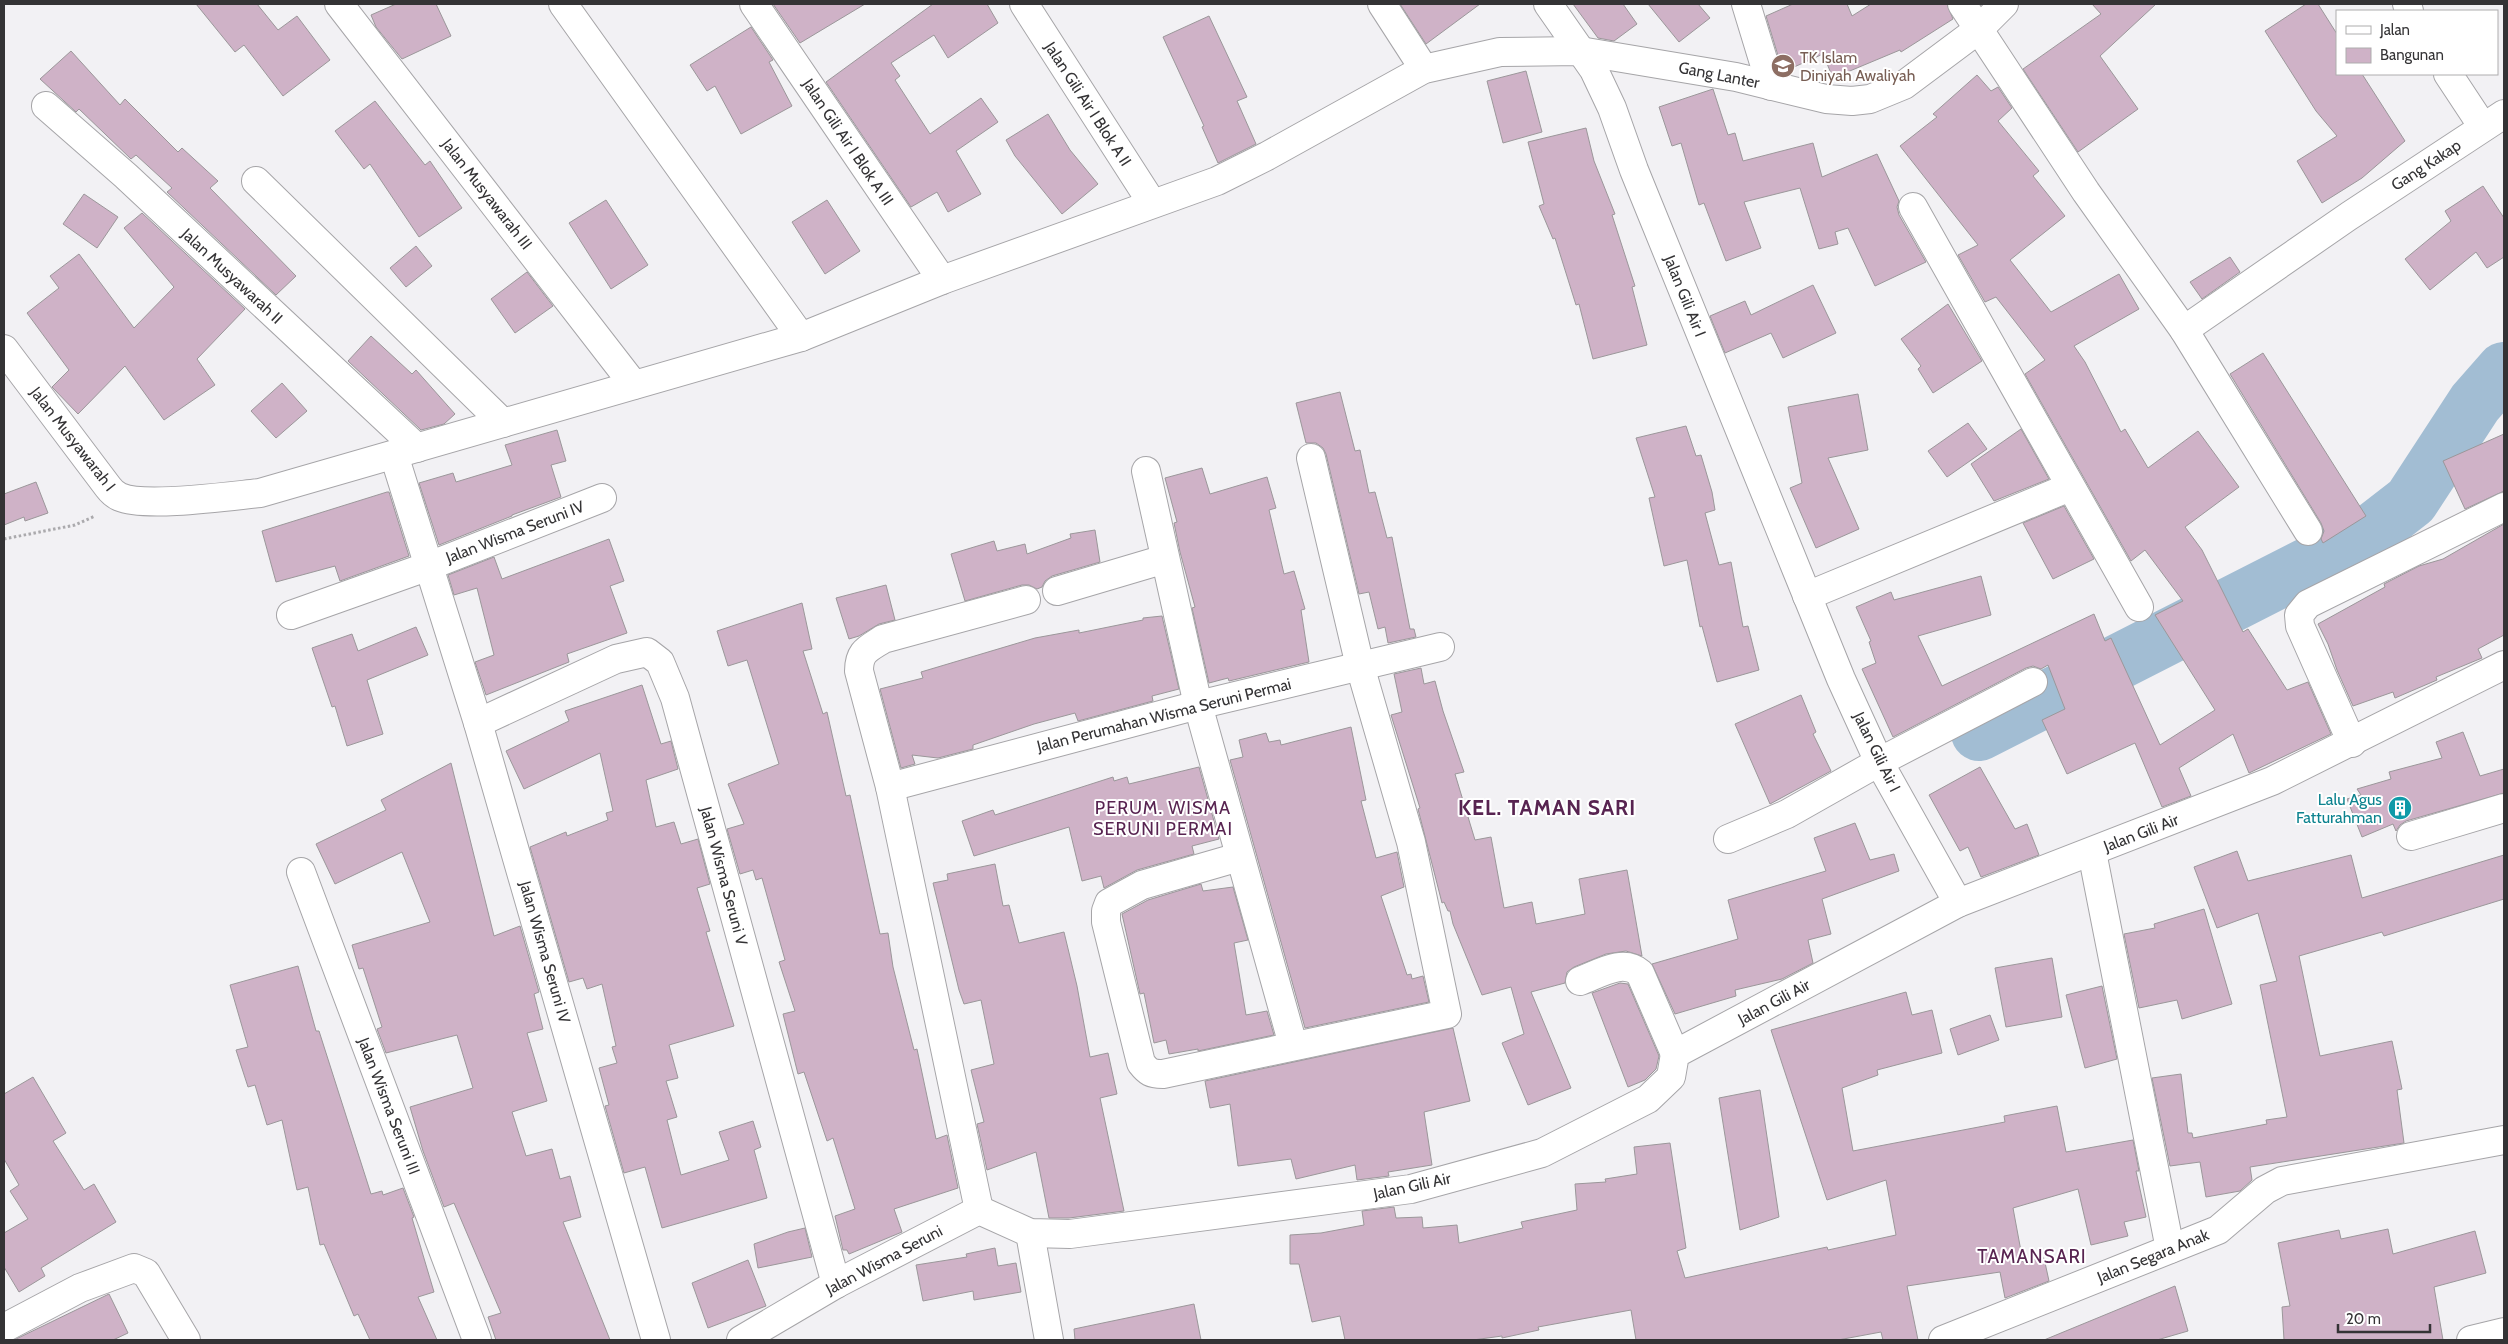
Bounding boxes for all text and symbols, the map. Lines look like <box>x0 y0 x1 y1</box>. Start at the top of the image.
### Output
legend <box>2336 10 2498 75</box>
text: Jalan <box>2379 21 2410 39</box>
street label: Jalan Gili Air I Blok A II <box>1040 37 1135 170</box>
text: Bangunan <box>2380 46 2444 64</box>
place label: TK Islam Diniyah Awaliyah <box>1800 48 1915 85</box>
school or university icon: TK Islam Diniyah Awaliyah <box>1770 53 1796 79</box>
street label: Gang Lanter <box>1677 58 1762 92</box>
street label: Jalan Gili Air I Blok A III <box>798 74 897 209</box>
street label: Jalan Musyawarah III <box>437 134 536 253</box>
street label: Gang Kakap <box>2388 135 2465 195</box>
street label: Jalan Musyawarah II <box>177 224 286 328</box>
street label: Jalan Gili Air I <box>1660 251 1710 340</box>
street label: Jalan Musyawarah I <box>26 382 120 495</box>
street label: Jalan Wisma Seruni IV <box>442 497 587 568</box>
street label: Jalan Perumahan Wisma Seruni Permai <box>1034 674 1293 756</box>
street label: Jalan Gili Air I <box>1849 708 1904 795</box>
place label: Lalu Agus Fatturahman <box>2296 790 2382 827</box>
district label: KEL. TAMAN SARI <box>1458 795 1636 820</box>
building icon: Lalu Agus Fatturahman <box>2387 795 2413 821</box>
district label: PERUM. WISMA SERUNI PERMAI <box>1093 797 1233 840</box>
street label: Jalan Wisma Seruni V <box>696 804 752 948</box>
street label: Jalan Gili Air <box>2100 810 2182 856</box>
street label: Jalan Wisma Seruni IV <box>515 878 574 1025</box>
street label: Jalan Gili Air <box>1734 975 1814 1029</box>
street label: Jalan Wisma Seruni III <box>354 1034 424 1177</box>
street label: Jalan Gili Air <box>1371 1168 1453 1204</box>
street label: Jalan Wisma Seruni <box>822 1221 946 1299</box>
street label: Jalan Segara Anak <box>2094 1225 2212 1287</box>
district label: TAMANSARI <box>1977 1245 2087 1268</box>
scale bar <box>2338 1302 2430 1334</box>
text: 20 m <box>2346 1310 2381 1328</box>

